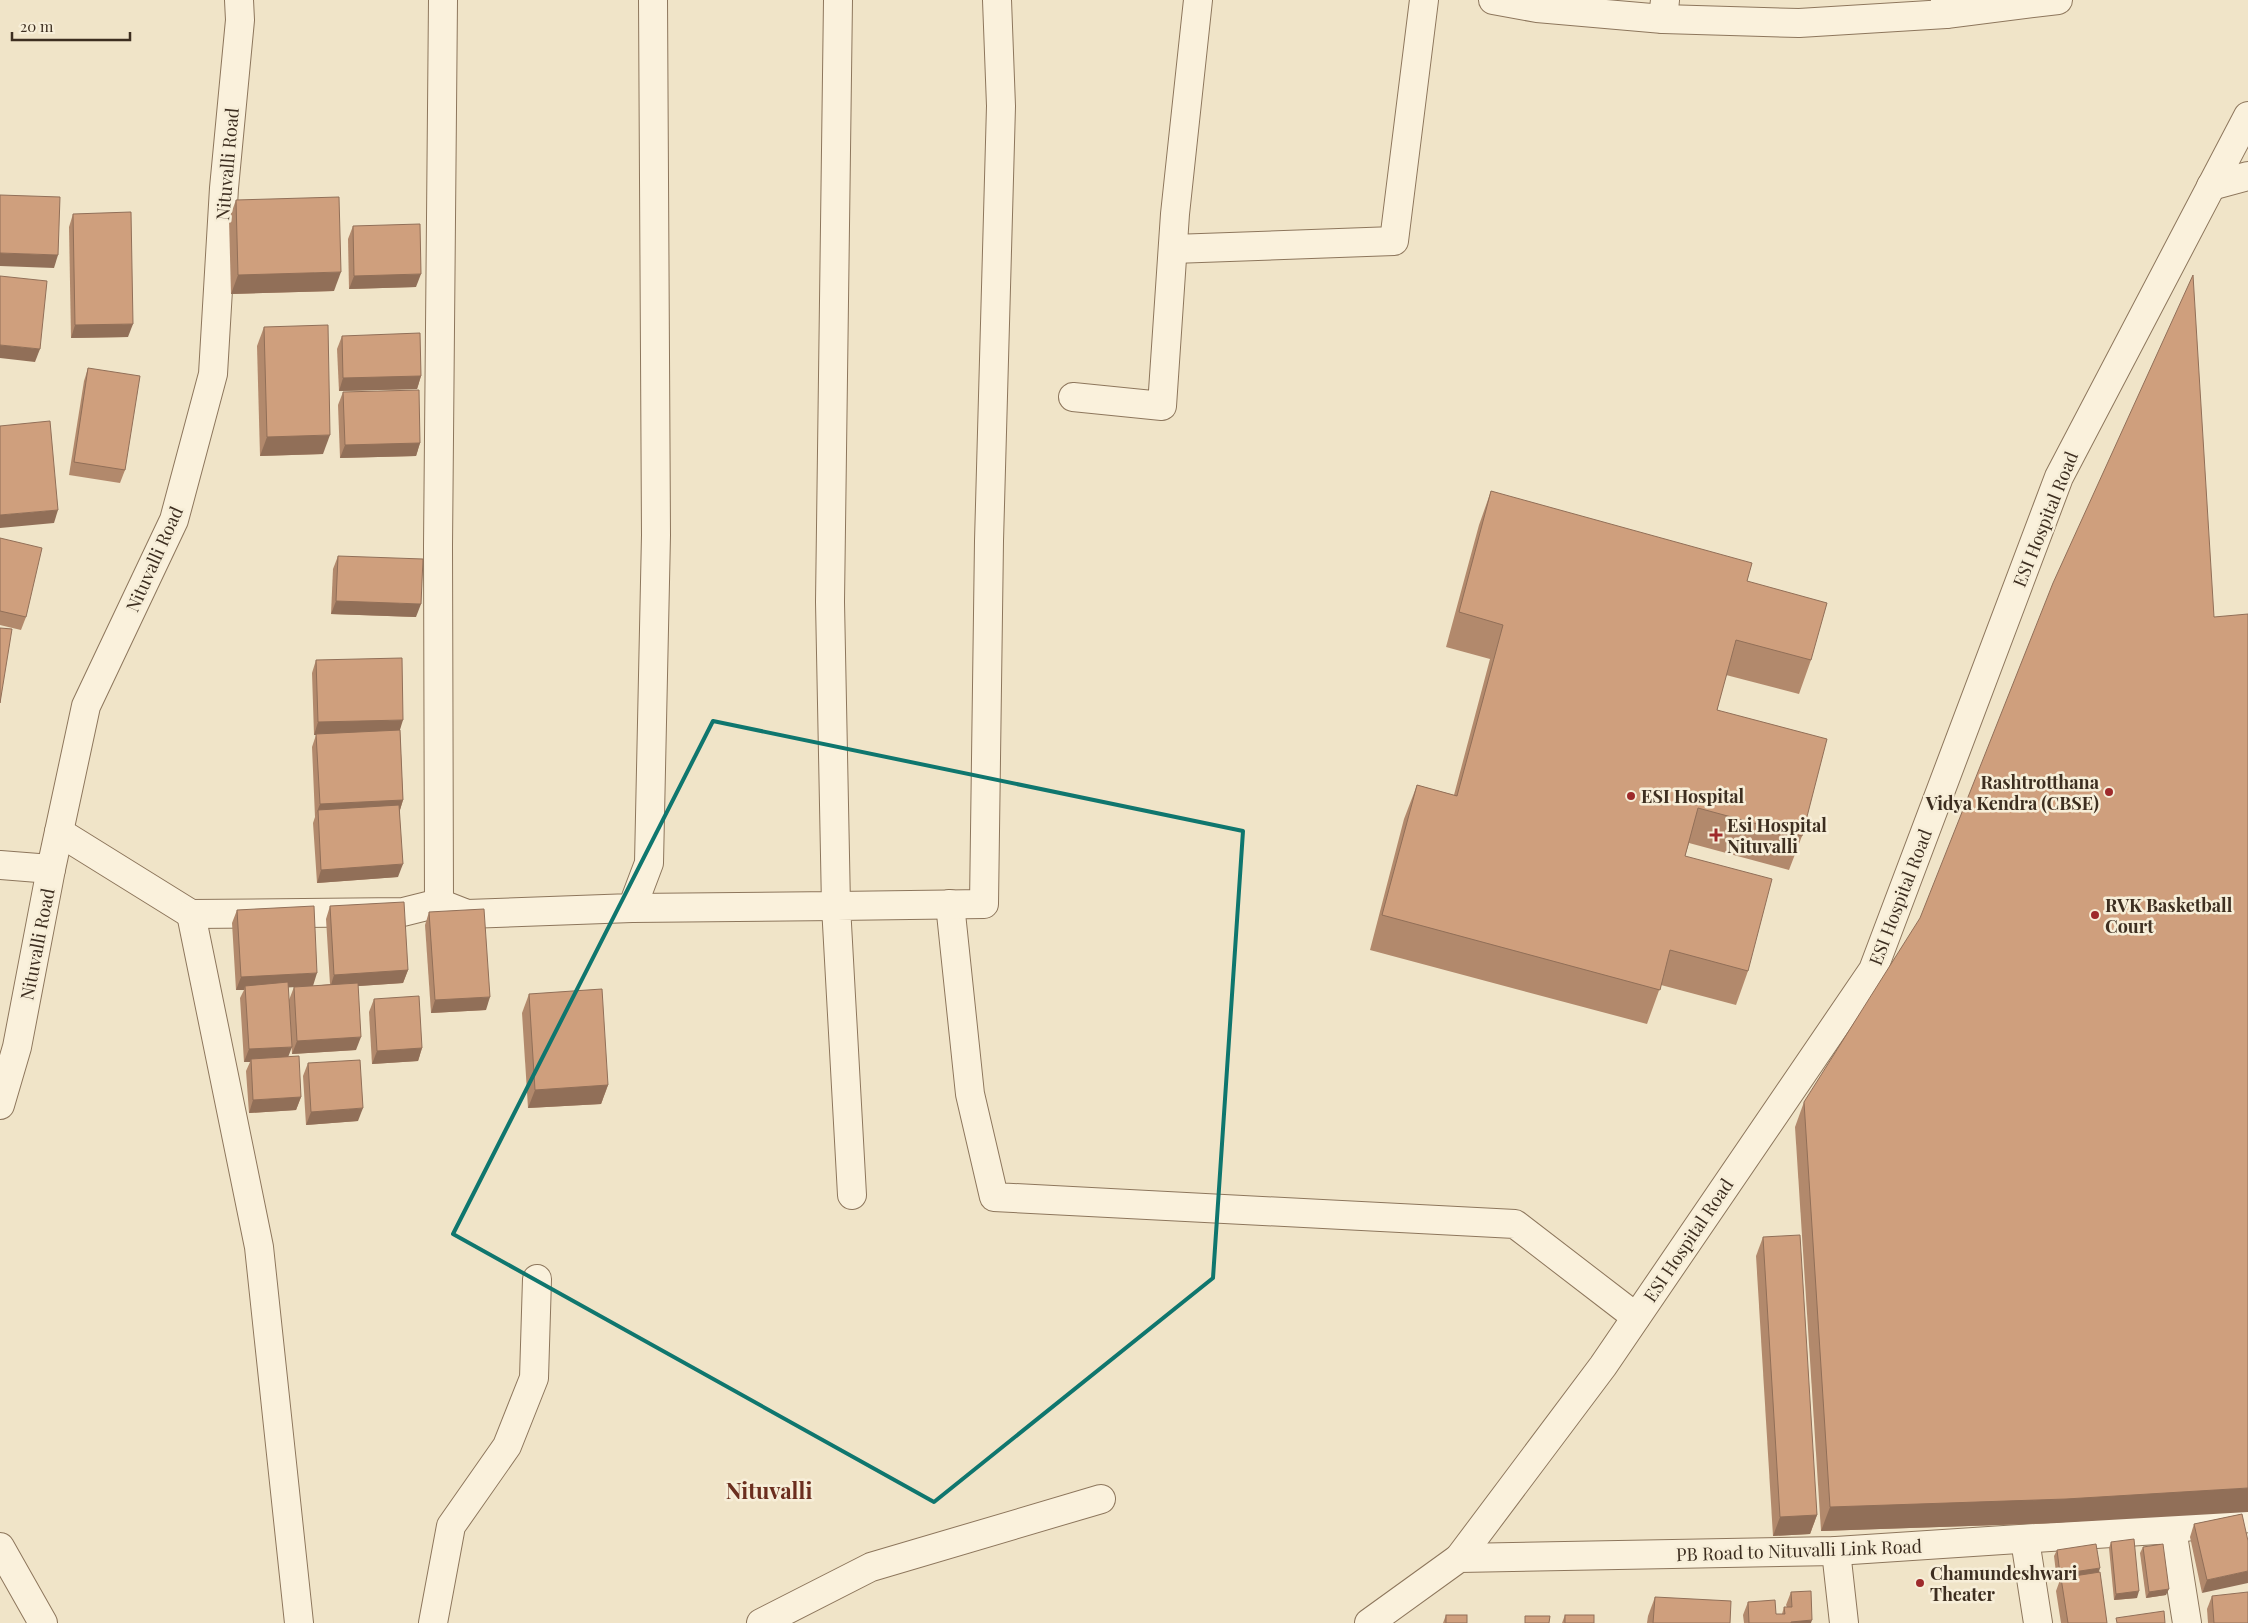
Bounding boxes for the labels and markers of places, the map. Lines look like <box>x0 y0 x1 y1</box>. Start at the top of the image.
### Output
place label: Rashtrotthana Vidya Kendra (CBSE) <box>1925 770 2100 815</box>
place label: ESI Hospital <box>1641 784 1745 808</box>
marker: Rashtrotthana Vidya Kendra (CBSE) <box>2103 786 2115 798</box>
marker: ESI Hospital <box>1625 790 1637 802</box>
place label: Esi Hospital Nituvalli <box>1727 813 1827 858</box>
marker: Esi Hospital Nituvalli <box>1709 828 1723 842</box>
place label: RVK Basketball Court <box>2105 893 2233 938</box>
marker: RVK Basketball Court <box>2089 909 2101 921</box>
place label: Chamundeshwari Theater <box>1930 1561 2078 1606</box>
marker: Chamundeshwari Theater <box>1914 1577 1926 1589</box>

